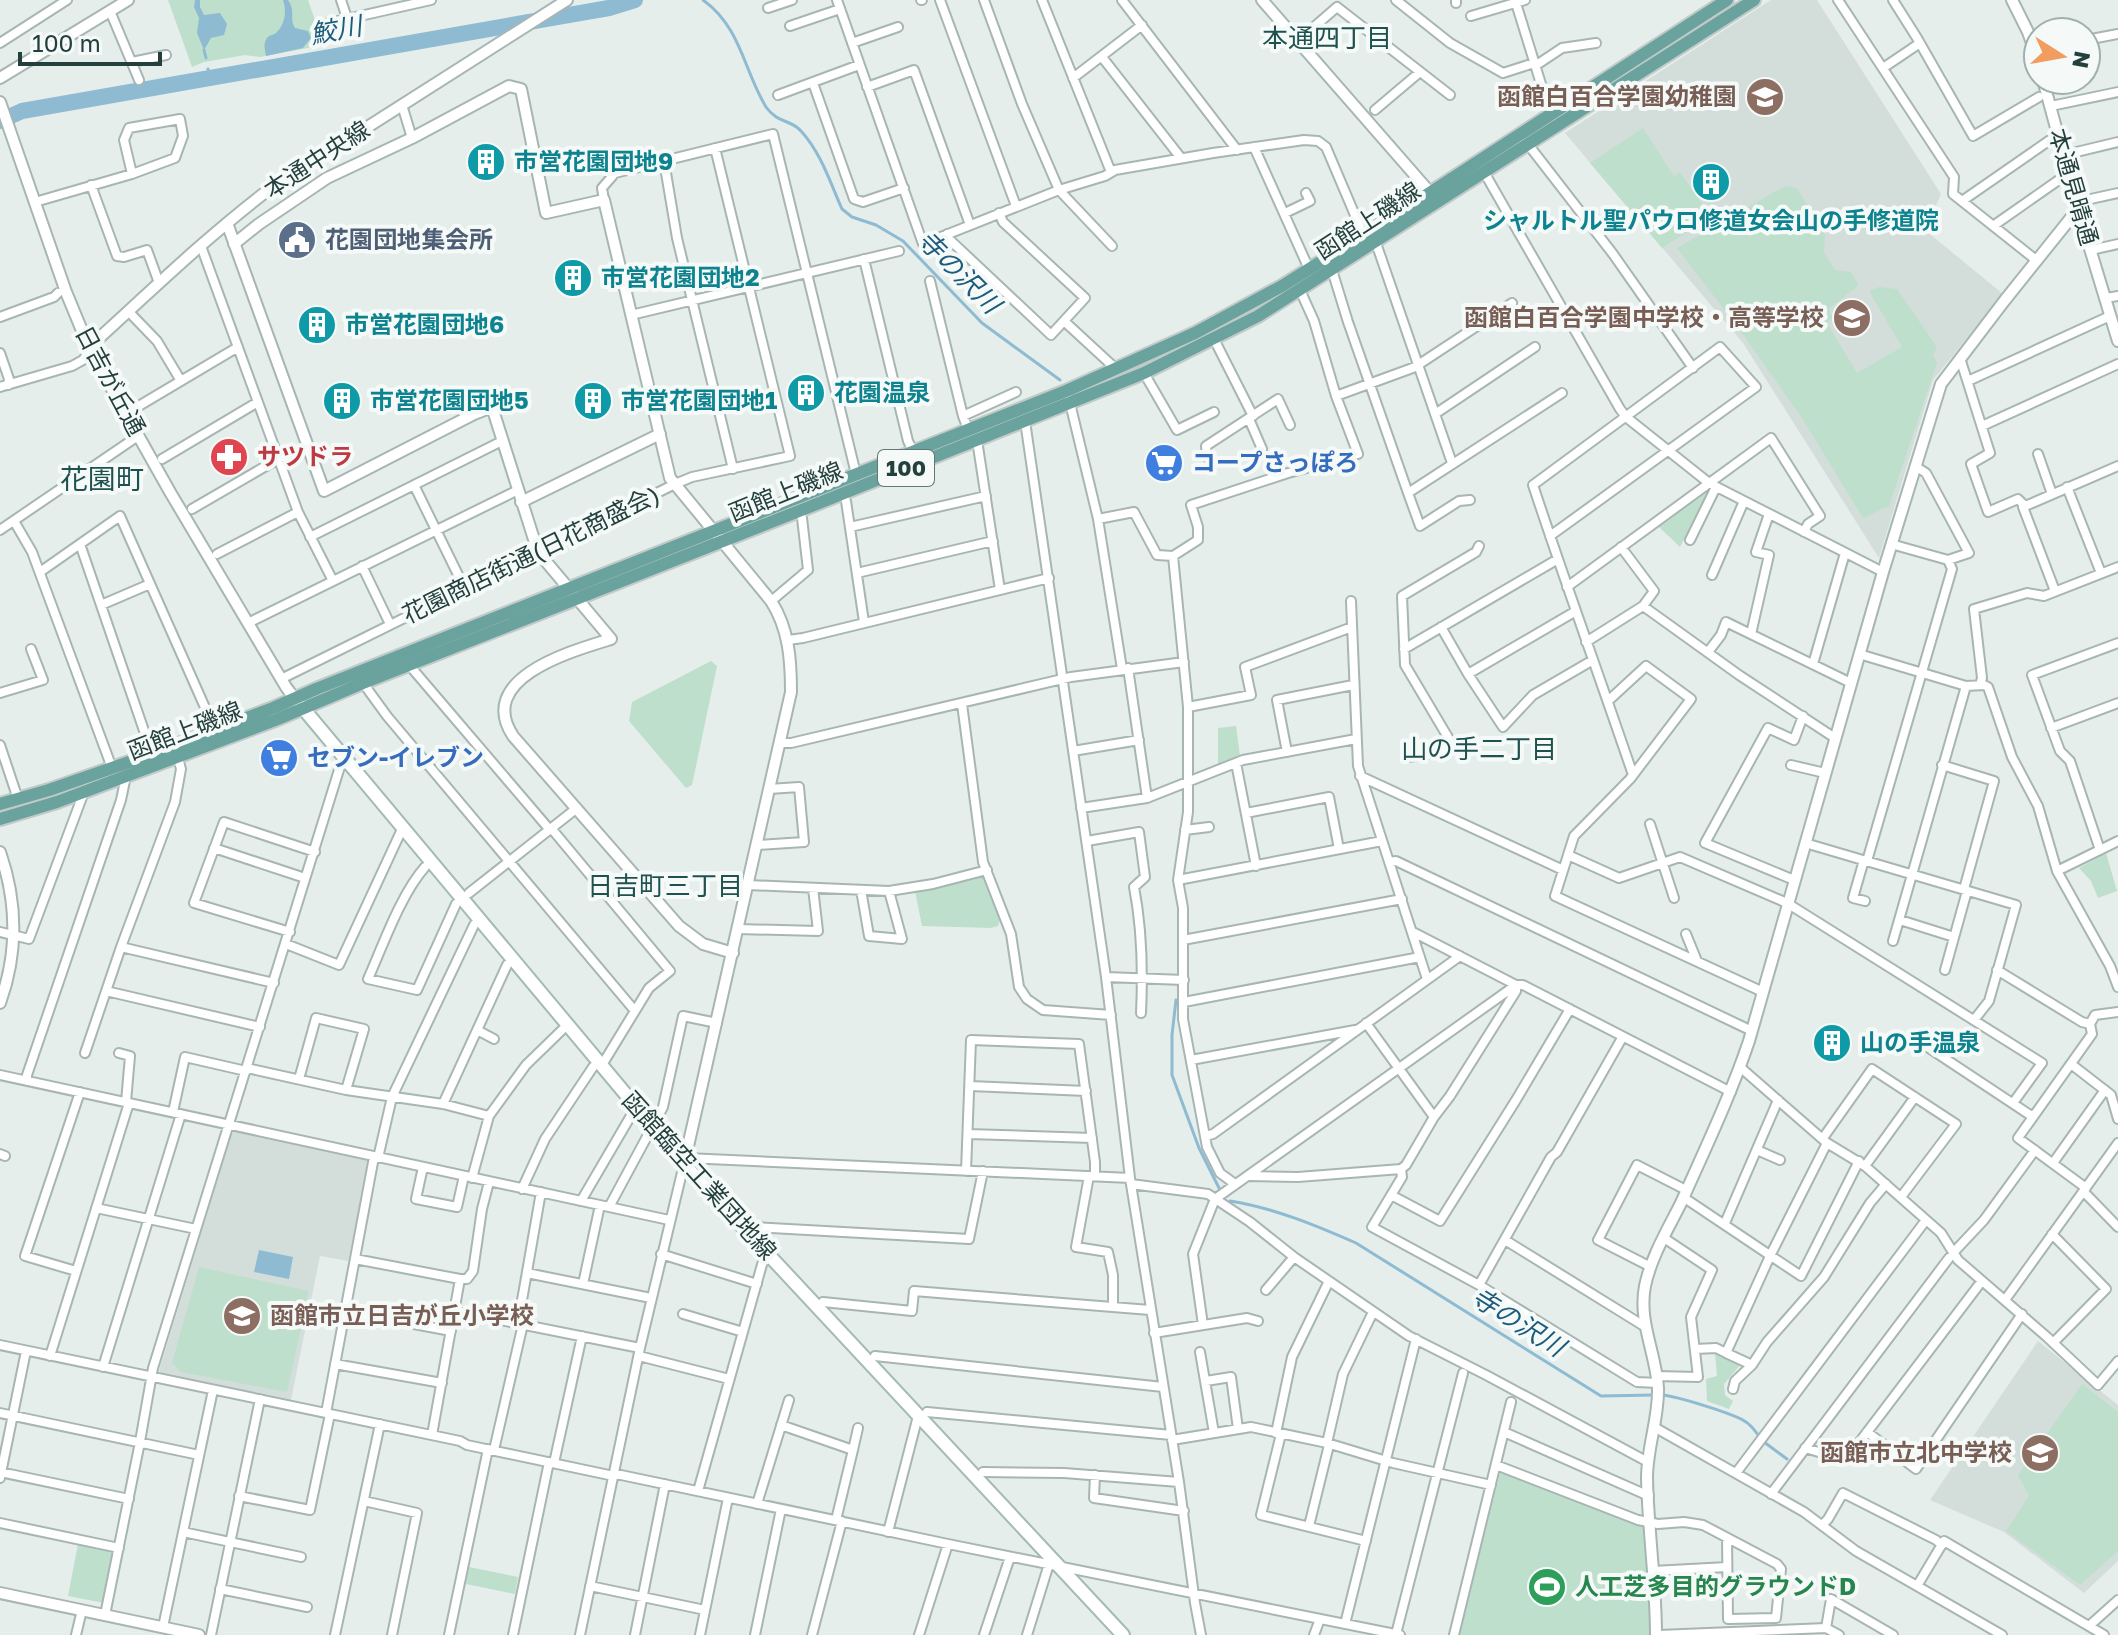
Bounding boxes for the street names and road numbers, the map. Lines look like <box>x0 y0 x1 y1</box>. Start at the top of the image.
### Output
street label: 本通中央線 <box>258 114 374 204</box>
street label: 本通見晴通 <box>2044 125 2105 248</box>
street label: 函館上磯線 <box>1309 175 1425 265</box>
street label: 日吉が丘通 <box>70 321 152 440</box>
road number: 100 <box>878 450 934 486</box>
street label: 函館上磯線 <box>724 455 847 527</box>
street label: 花園商店街通(日花商盛会) <box>397 479 664 629</box>
street label: 函館上磯線 <box>123 695 246 765</box>
street label: 函館臨空工業団地線 <box>617 1085 783 1265</box>

